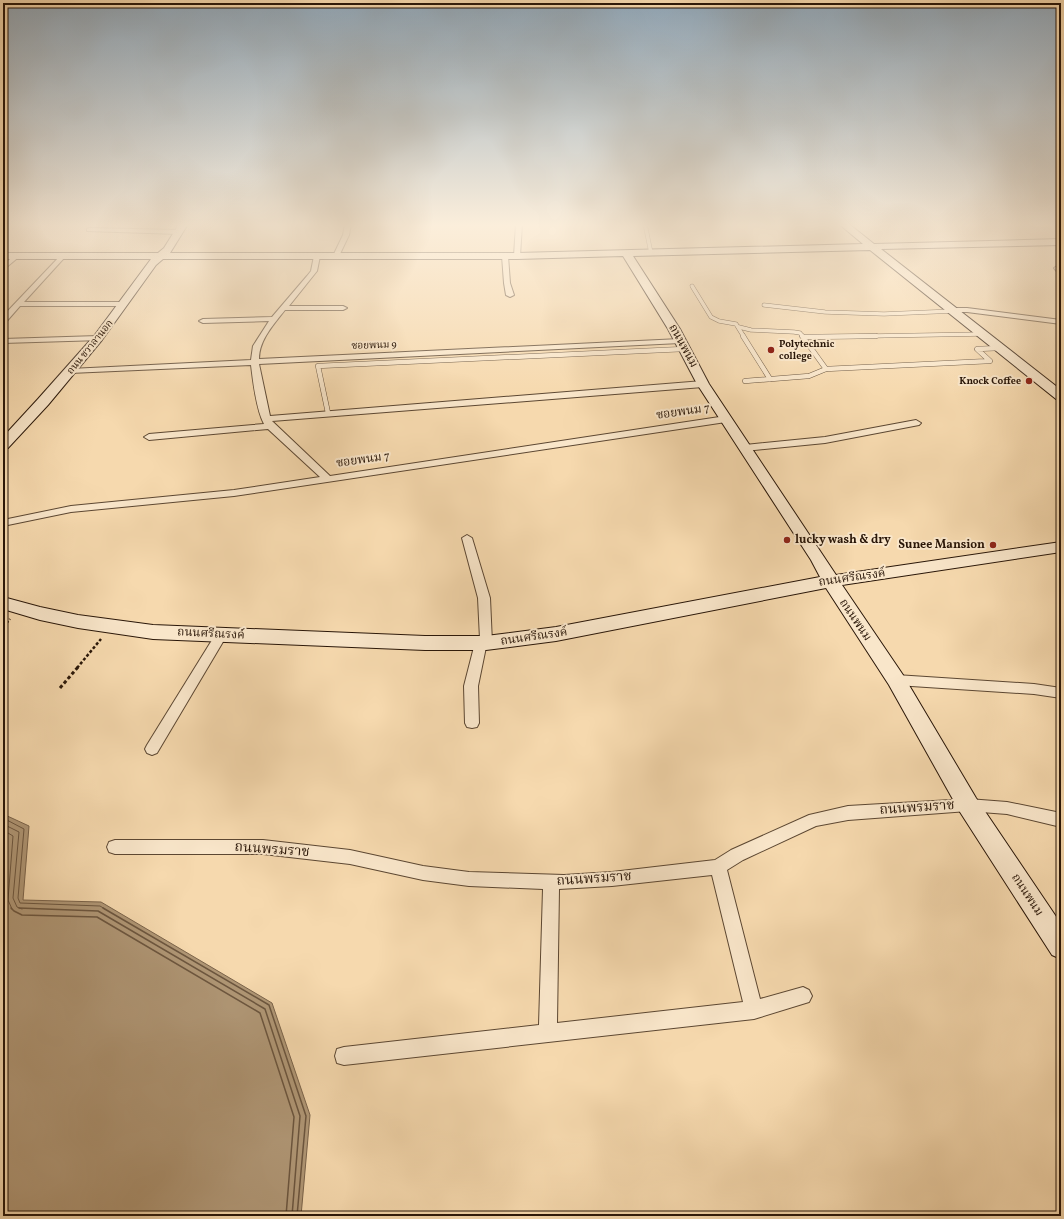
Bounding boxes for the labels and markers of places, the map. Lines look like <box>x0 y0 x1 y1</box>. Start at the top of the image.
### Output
place label: Polytechnic college <box>779 337 835 363</box>
marker: Polytechnic college <box>766 345 776 355</box>
place label: Knock Coffee <box>959 374 1021 388</box>
marker: Knock Coffee <box>1024 376 1034 386</box>
place label: lucky wash & dry <box>795 532 891 548</box>
marker: lucky wash & dry <box>782 535 792 545</box>
place label: Sunee Mansion <box>898 537 985 553</box>
marker: Sunee Mansion <box>988 540 998 550</box>

